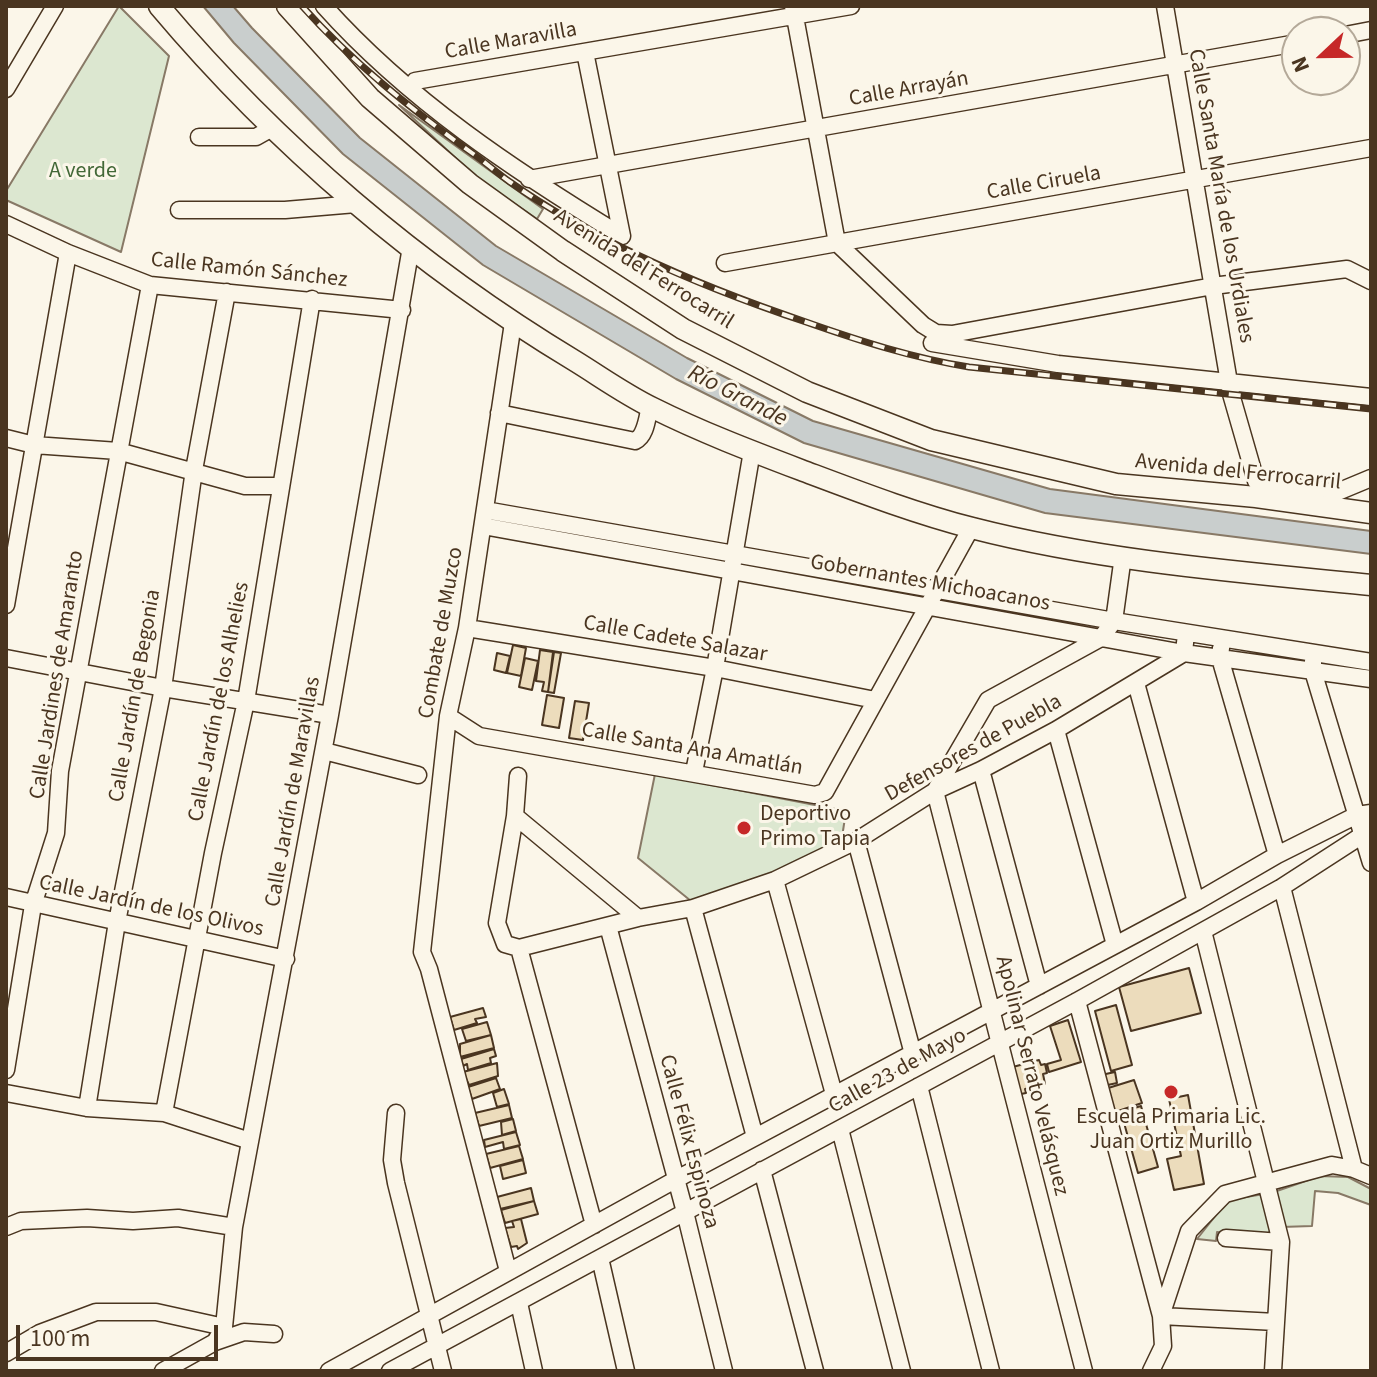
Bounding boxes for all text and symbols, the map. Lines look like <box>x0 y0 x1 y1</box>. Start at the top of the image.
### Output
north arrow <box>1281 16 1361 96</box>
street label: Calle Maravilla <box>443 17 579 67</box>
street label: Calle Santa María de los Urdiales <box>1181 47 1259 345</box>
text: N <box>1283 51 1318 77</box>
street label: Calle Arrayán <box>847 67 971 113</box>
park label: A verde <box>49 159 117 185</box>
street label: Calle Ciruela <box>985 161 1103 207</box>
street label: Avenida del Ferrocarril <box>548 204 738 336</box>
street label: Calle Ramón Sánchez <box>149 248 349 294</box>
water label: Río Grande <box>682 360 792 434</box>
street label: Avenida del Ferrocarril <box>1134 449 1342 497</box>
street label: Combate de Muzco <box>414 545 470 721</box>
street label: Calle Jardines de Amaranto <box>25 549 91 801</box>
street label: Gobernantes Michoacanos <box>808 550 1052 618</box>
street label: Calle Jardín de los Alhelies <box>184 580 256 824</box>
street label: Calle Jardín de Begonia <box>104 588 168 804</box>
street label: Calle Cadete Salazar <box>581 611 769 669</box>
street label: Calle Jardín de Maravillas <box>261 675 327 909</box>
street label: Defensores de Puebla <box>881 689 1067 809</box>
street label: Calle Santa Ana Amatlán <box>579 718 805 782</box>
place label: Deportivo Primo Tapia <box>760 802 870 854</box>
marker: Deportivo Primo Tapia <box>735 819 753 837</box>
street label: Calle Jardín de los Olivos <box>36 870 266 944</box>
street label: Apolinar Serrato Velásquez <box>988 953 1074 1199</box>
street label: Calle 23 de Mayo <box>825 1023 971 1121</box>
street label: Calle Félix Espinoza <box>652 1052 724 1232</box>
marker: Escuela Primaria Lic. Juan Ortiz Murillo <box>1162 1083 1180 1101</box>
place label: Escuela Primaria Lic. Juan Ortiz Murillo <box>1076 1105 1266 1156</box>
scale bar <box>20 1309 222 1359</box>
text: 100 m <box>30 1321 90 1356</box>

